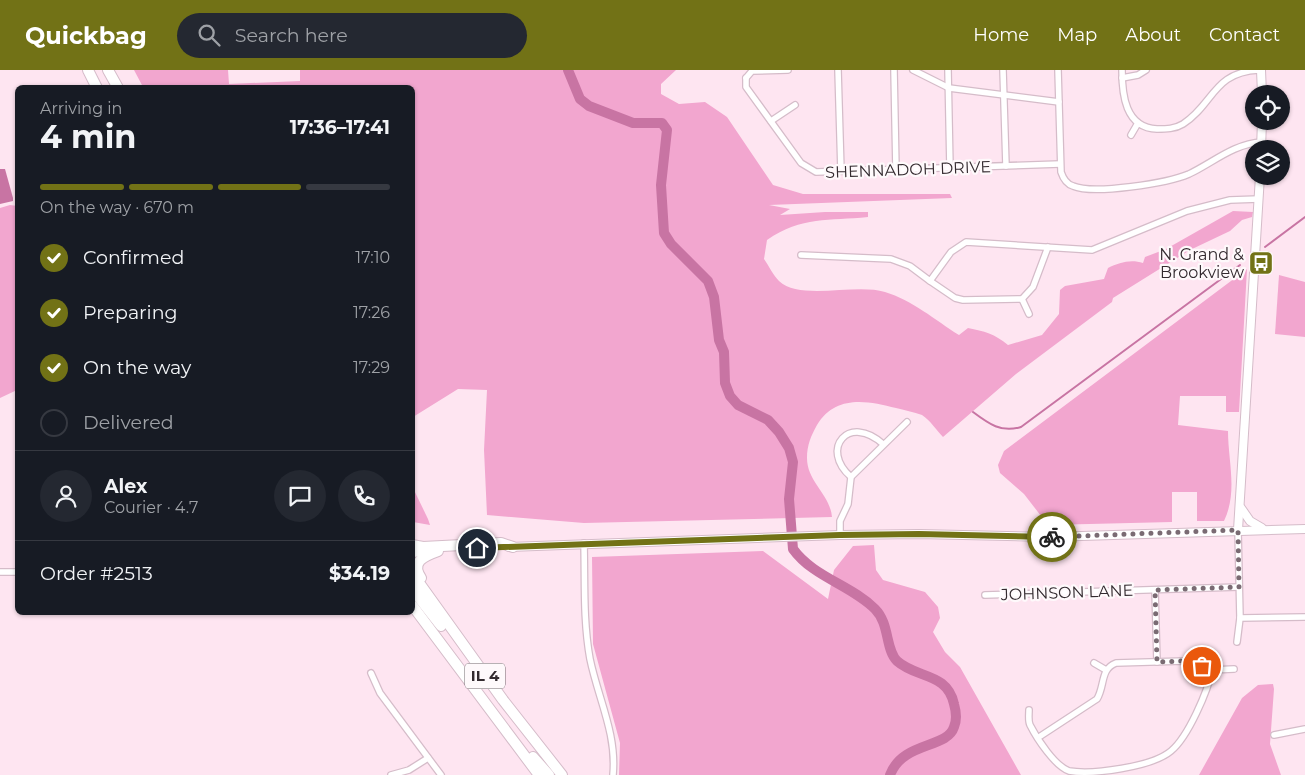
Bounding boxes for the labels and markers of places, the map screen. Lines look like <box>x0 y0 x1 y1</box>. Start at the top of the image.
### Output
place label: N. Grand & Brookview <box>1159 245 1244 282</box>
bus stop icon: N. Grand & Brookview <box>1248 250 1274 276</box>
pin <box>456 527 498 569</box>
pin <box>1181 645 1223 687</box>

